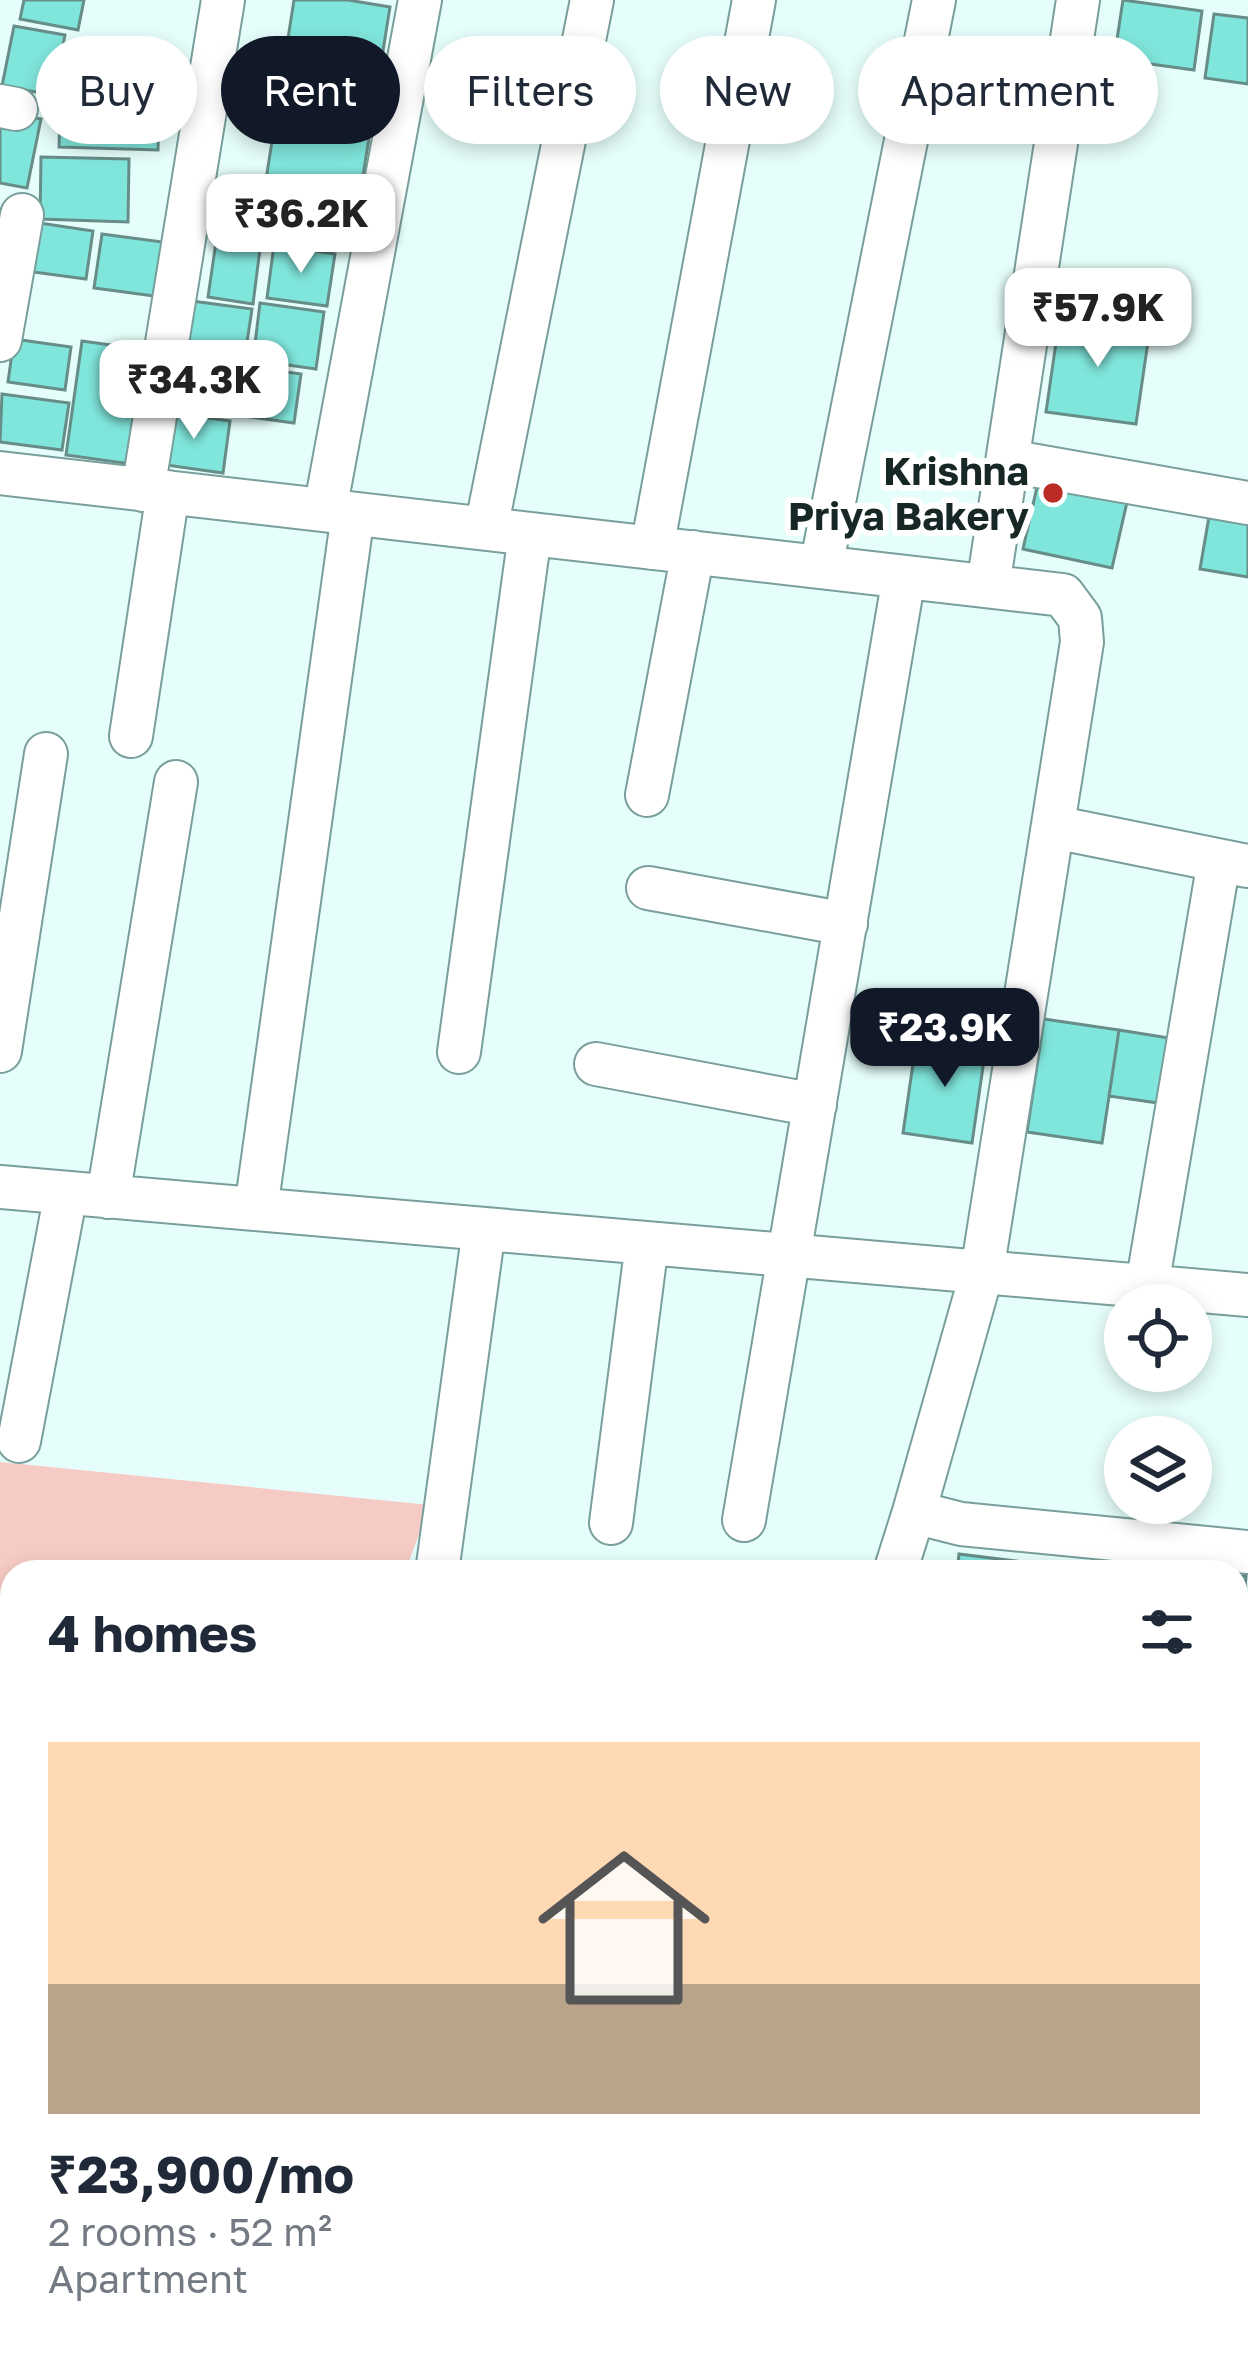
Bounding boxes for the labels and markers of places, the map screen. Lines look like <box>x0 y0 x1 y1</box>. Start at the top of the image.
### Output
pin: ₹36.2K <box>203 174 399 276</box>
pin: ₹57.9K <box>1000 268 1196 370</box>
pin: ₹34.3K <box>96 340 292 442</box>
place label: Krishna Priya Bakery <box>788 447 1030 539</box>
marker: Krishna Priya Bakery <box>1040 480 1066 506</box>
pin: ₹23.9K <box>847 988 1043 1090</box>

